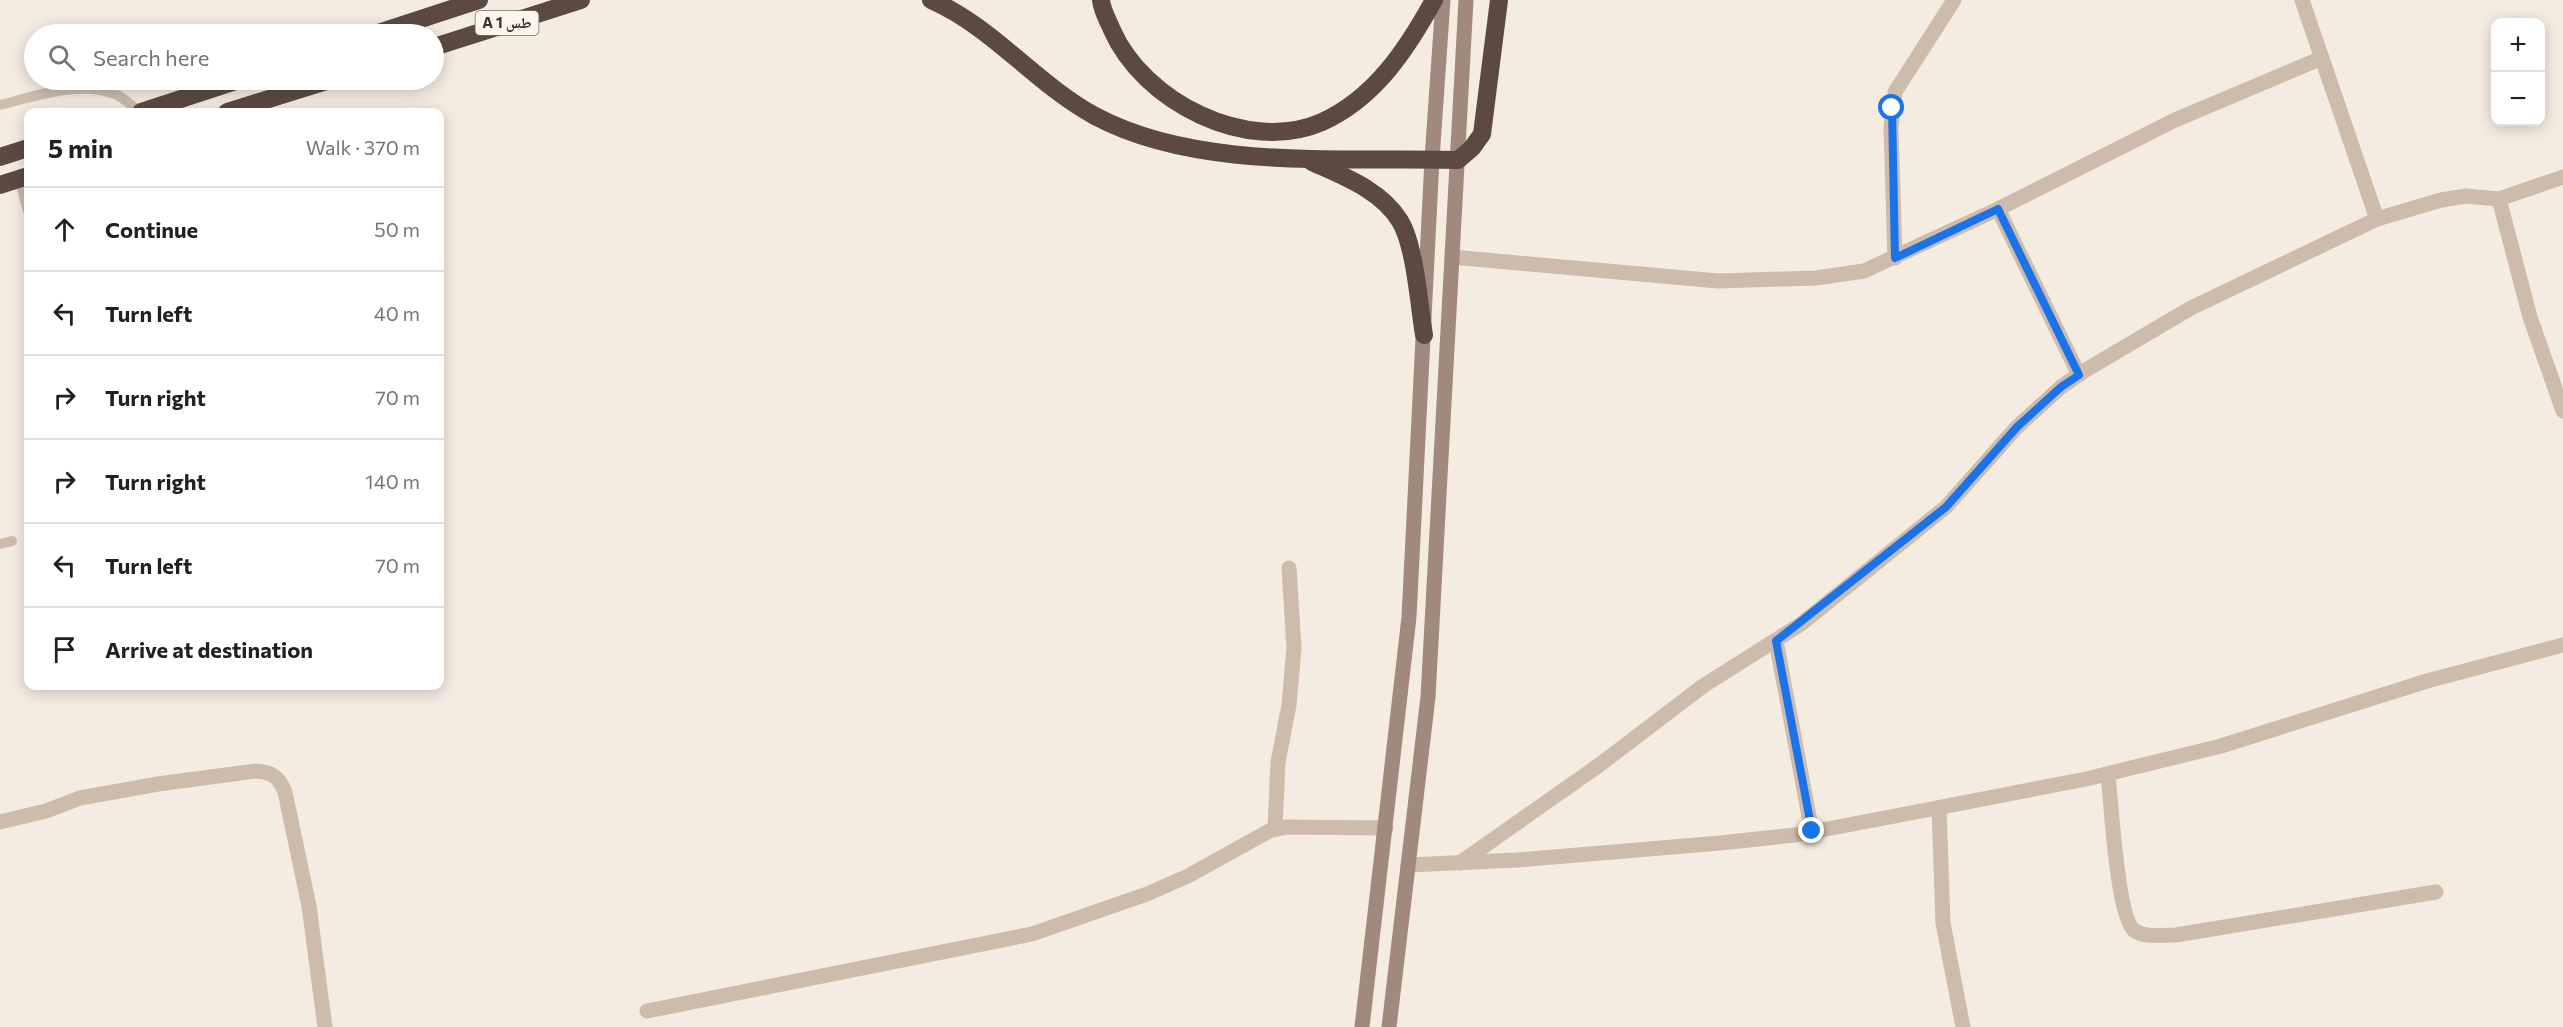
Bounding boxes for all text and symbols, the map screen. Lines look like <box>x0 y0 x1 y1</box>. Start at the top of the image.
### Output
road number: A 1 طس <box>476 11 538 35</box>
map controls <box>2491 18 2545 126</box>
button: + <box>2491 18 2545 72</box>
search box <box>24 24 444 90</box>
icon: search <box>45 41 78 74</box>
text: Search here <box>93 44 209 71</box>
button: − <box>2491 72 2545 126</box>
route start <box>1878 94 1904 120</box>
text: 5 min <box>48 132 113 163</box>
text: Walk · 370 m <box>306 135 420 159</box>
icon: ahead <box>48 213 81 246</box>
text: Continue <box>105 216 198 243</box>
text: 50 m <box>374 217 420 241</box>
icon: left <box>48 297 81 330</box>
text: Turn left <box>105 300 192 327</box>
text: 40 m <box>374 301 420 325</box>
icon: right <box>48 381 81 414</box>
text: Turn right <box>105 384 206 411</box>
text: 70 m <box>375 385 420 409</box>
icon: right <box>48 465 81 498</box>
text: Turn right <box>105 468 206 495</box>
text: 140 m <box>365 469 420 493</box>
icon: left <box>48 549 81 582</box>
text: Turn left <box>105 552 192 579</box>
text: 70 m <box>375 553 420 577</box>
icon: arrive <box>48 633 81 666</box>
text: Arrive at destination <box>105 636 313 663</box>
route end <box>1798 817 1824 843</box>

